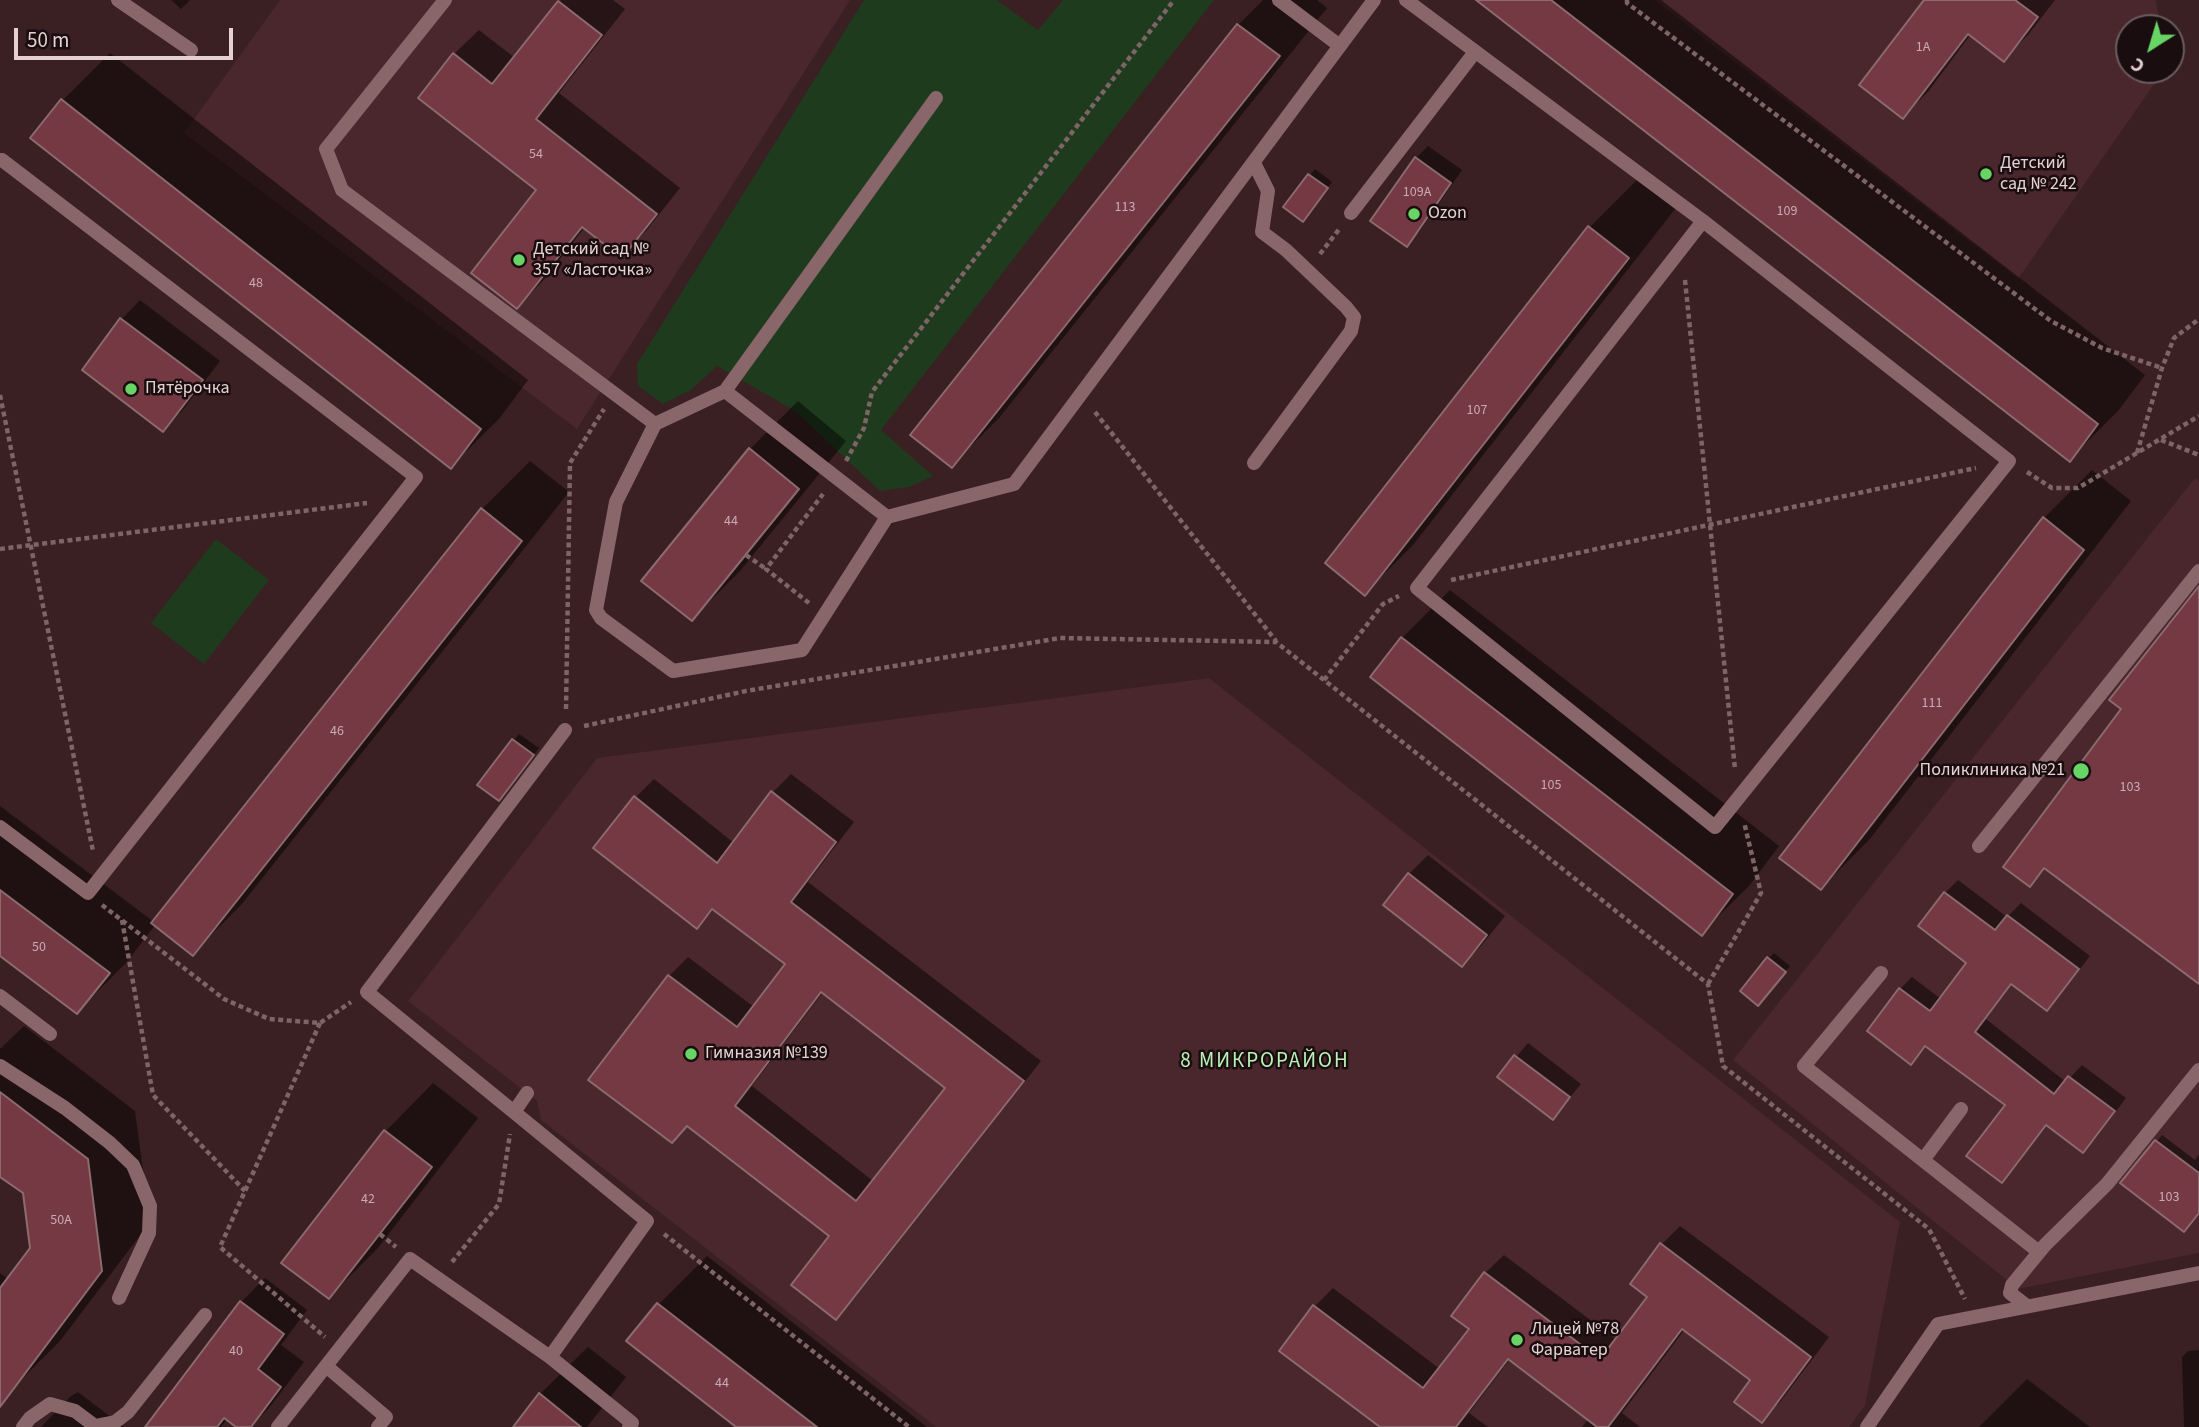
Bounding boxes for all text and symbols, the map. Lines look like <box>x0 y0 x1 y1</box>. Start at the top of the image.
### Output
scale bar <box>18 14 236 58</box>
north arrow <box>2115 14 2185 84</box>
text: 50 m <box>27 25 69 55</box>
house number: 1А <box>1916 40 1930 56</box>
text: С <box>2126 50 2151 79</box>
house number: 54 <box>529 147 543 163</box>
place label: Детский сад № 242 <box>2000 153 2077 196</box>
marker: Детский сад № 242 <box>1978 166 1994 182</box>
house number: 109А <box>1403 185 1431 201</box>
house number: 113 <box>1115 200 1135 216</box>
place label: Ozon <box>1428 203 1467 225</box>
house number: 109 <box>1777 204 1797 220</box>
marker: Ozon <box>1406 206 1422 222</box>
place label: Детский сад № 357 «Ласточка» <box>533 239 652 282</box>
marker: Детский сад № 357 «Ласточка» <box>511 252 527 268</box>
house number: 48 <box>249 276 263 292</box>
place label: Пятёрочка <box>145 378 230 400</box>
marker: Пятёрочка <box>123 381 139 397</box>
house number: 107 <box>1467 403 1487 419</box>
house number: 44 <box>724 514 738 530</box>
house number: 111 <box>1922 696 1942 712</box>
house number: 46 <box>330 724 344 740</box>
place label: Поликлиника №21 <box>1920 760 2065 782</box>
marker: Поликлиника №21 <box>2071 761 2091 781</box>
house number: 105 <box>1541 778 1561 794</box>
house number: 103 <box>2120 780 2140 796</box>
house number: 50 <box>32 940 46 956</box>
place label: Гимназия №139 <box>705 1043 828 1065</box>
marker: Гимназия №139 <box>683 1046 699 1062</box>
district label: 8 МИКРОРАЙОН <box>1182 1049 1348 1075</box>
house number: 103 <box>2159 1190 2179 1206</box>
house number: 42 <box>361 1192 375 1208</box>
house number: 50А <box>50 1213 72 1229</box>
place label: Лицей №78 Фарватер <box>1531 1319 1619 1362</box>
marker: Лицей №78 Фарватер <box>1509 1332 1525 1348</box>
house number: 40 <box>229 1344 243 1360</box>
house number: 44 <box>715 1376 729 1392</box>

